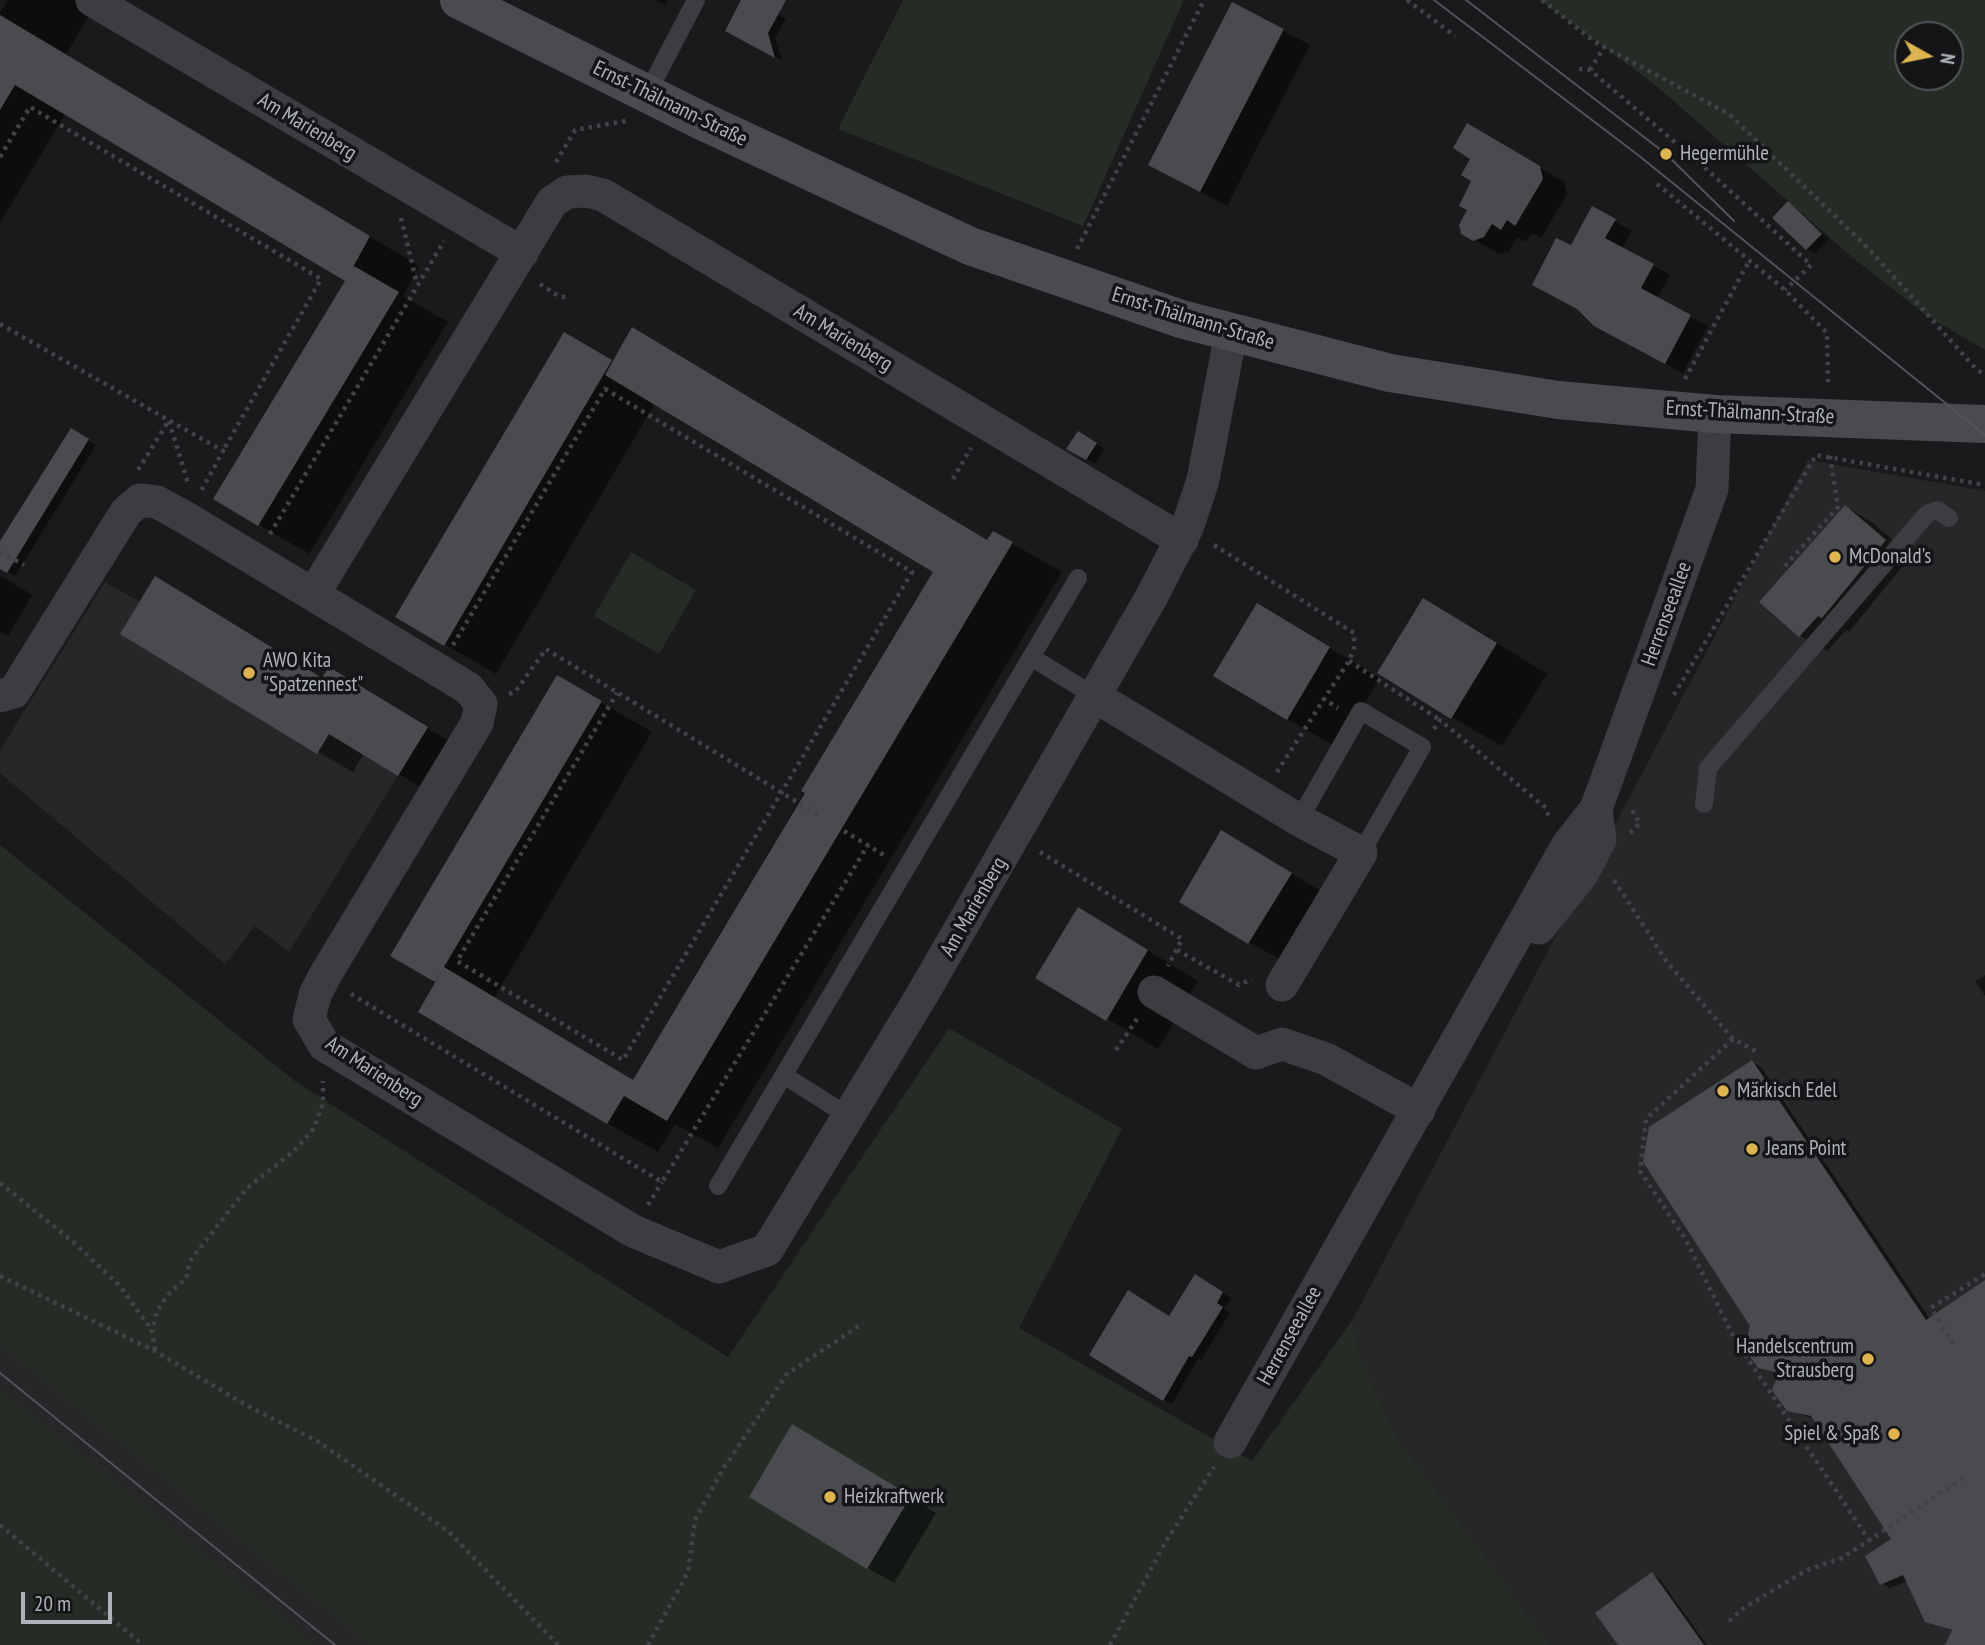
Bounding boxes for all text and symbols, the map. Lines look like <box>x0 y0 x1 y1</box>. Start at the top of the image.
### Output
north arrow <box>1894 21 1964 91</box>
text: N <box>1935 52 1960 66</box>
street label: Ernst-Thälmann-Straße <box>589 56 751 152</box>
street label: Am Marienberg <box>253 88 361 166</box>
place label: Hegermühle <box>1680 141 1769 167</box>
marker: Hegermühle <box>1658 146 1674 162</box>
street label: Ernst-Thälmann-Straße <box>1109 282 1277 356</box>
street label: Am Marienberg <box>789 299 897 377</box>
street label: Ernst-Thälmann-Straße <box>1665 396 1835 430</box>
place label: McDonald's <box>1849 544 1931 570</box>
marker: McDonald's <box>1827 549 1843 565</box>
street label: Herrenseeallee <box>1637 558 1697 670</box>
place label: AWO Kita "Spatzennest" <box>263 648 363 698</box>
marker: AWO Kita "Spatzennest" <box>241 665 257 681</box>
street label: Am Marienberg <box>935 853 1013 961</box>
street label: Am Marienberg <box>321 1031 427 1113</box>
place label: Märkisch Edel <box>1737 1078 1837 1104</box>
marker: Märkisch Edel <box>1715 1083 1731 1099</box>
place label: Jeans Point <box>1766 1136 1846 1162</box>
marker: Jeans Point <box>1744 1141 1760 1157</box>
street label: Herrenseeallee <box>1253 1282 1327 1390</box>
place label: Handelscentrum Strausberg <box>1736 1334 1854 1384</box>
marker: Handelscentrum Strausberg <box>1860 1351 1876 1367</box>
place label: Spiel & Spaß <box>1784 1421 1880 1447</box>
marker: Spiel & Spaß <box>1886 1426 1902 1442</box>
place label: Heizkraftwerk <box>844 1484 944 1510</box>
marker: Heizkraftwerk <box>822 1489 838 1505</box>
scale bar <box>24 1578 116 1622</box>
text: 20 m <box>34 1590 71 1617</box>

